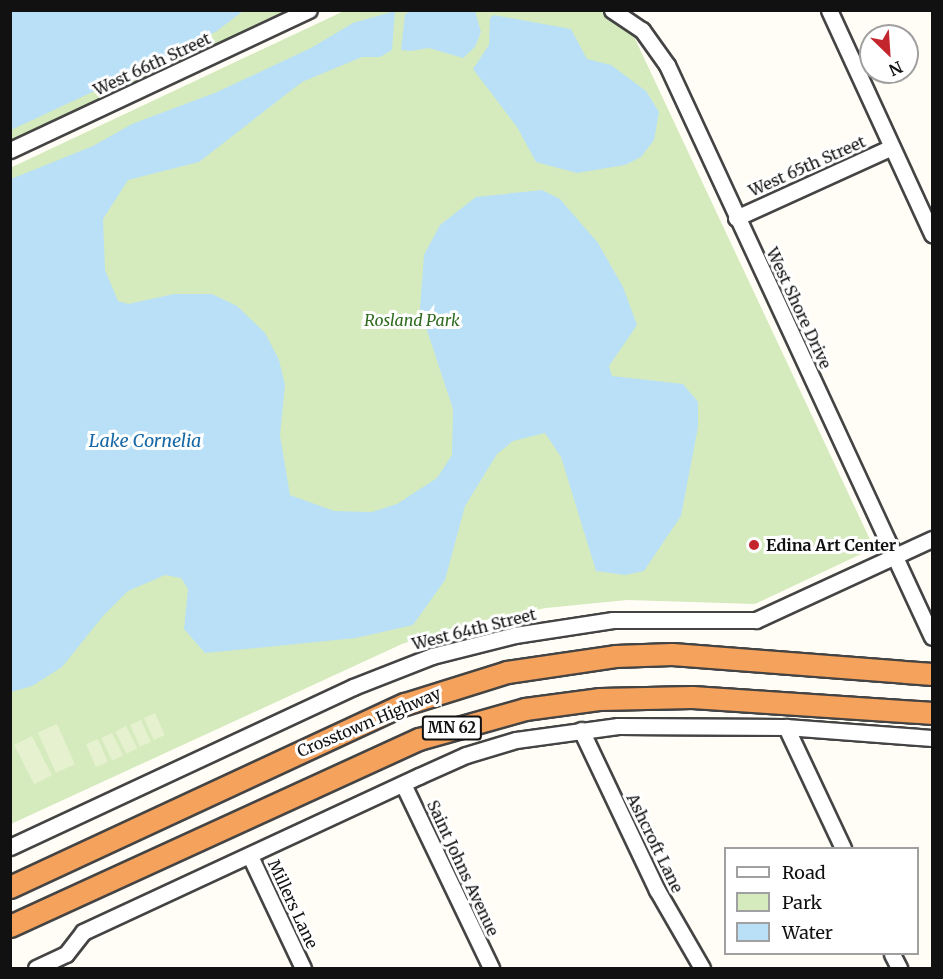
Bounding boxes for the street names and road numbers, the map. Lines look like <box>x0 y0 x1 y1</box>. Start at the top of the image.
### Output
street label: West 66th Street <box>90 28 214 100</box>
street label: West 65th Street <box>746 132 868 200</box>
street label: West Shore Drive <box>763 244 835 372</box>
street label: West 64th Street <box>410 604 538 654</box>
street label: Crosstown Highway <box>294 683 444 761</box>
road number: MN 62 <box>420 716 484 740</box>
street label: Ashcroft Lane <box>623 790 687 896</box>
street label: Saint Johns Avenue <box>423 797 503 939</box>
street label: Millers Lane <box>264 857 322 951</box>

